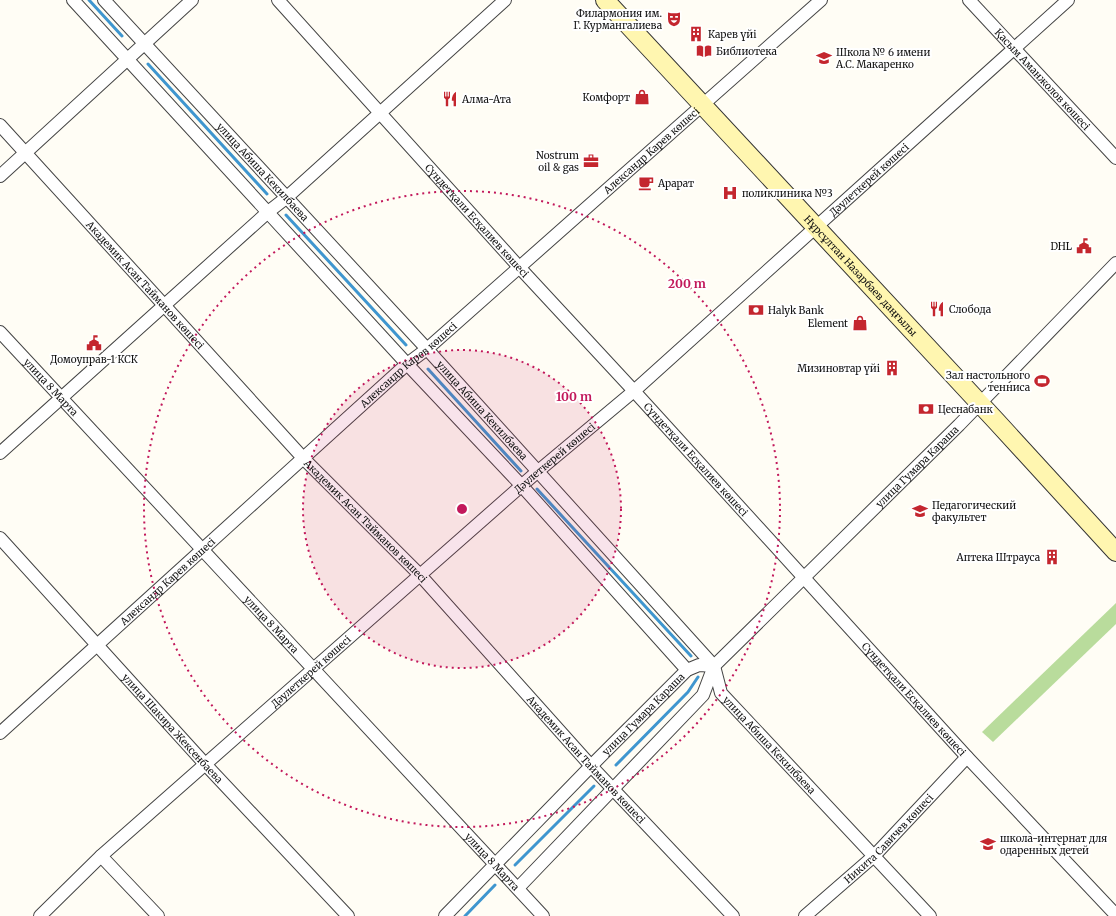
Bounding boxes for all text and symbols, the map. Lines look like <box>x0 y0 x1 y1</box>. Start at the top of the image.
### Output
place label: Филармония им. Г. Курмангалиева <box>573 7 663 32</box>
theatre icon: Филармония им. Г. Курмангалиева <box>665 10 683 28</box>
building icon: Карев үйі <box>687 25 705 43</box>
street label: Қасым Аманжолов көшесі <box>992 26 1093 132</box>
place label: Карев үйі <box>708 28 756 41</box>
library icon: Библиотека <box>695 42 713 60</box>
place label: Библиотека <box>716 45 778 58</box>
place label: Школа № 6 имени А.С. Макаренко <box>835 46 930 71</box>
school or university icon: Школа № 6 имени А.С. Макаренко <box>815 49 833 67</box>
shop icon: Комфорт <box>633 88 651 106</box>
restaurant icon: Алма-Ата <box>441 90 459 108</box>
place label: Комфорт <box>583 91 630 104</box>
place label: Алма-Ата <box>461 93 512 106</box>
street label: Александр Карев көшесі <box>600 104 702 197</box>
street label: улица Абиша Кекилбаева <box>214 120 312 224</box>
street label: Дәулеткерей көшесі <box>826 140 911 219</box>
place label: Nostrum oil & gas <box>536 149 579 174</box>
office icon: Nostrum oil & gas <box>582 152 600 170</box>
street label: Сүндетқали Есқалиев көшесі <box>422 161 532 280</box>
cafe icon: Арарат <box>637 174 655 192</box>
place label: Арарат <box>657 177 694 190</box>
hospital icon: поликлиника №3 <box>721 184 739 202</box>
place label: поликлиника №3 <box>742 187 833 200</box>
street label: Нұрсұлтан Назарбаев даңғылы <box>802 212 921 339</box>
street label: Академик Асан Тайманов көшесі <box>83 217 207 352</box>
public building icon: DHL <box>1075 237 1093 255</box>
place label: DHL <box>1050 240 1073 253</box>
text: 200 m <box>668 276 706 291</box>
restaurant icon: Слобода <box>928 300 946 318</box>
bank icon: Halyk Bank <box>747 301 765 319</box>
place label: Слобода <box>949 303 992 316</box>
place label: Halyk Bank <box>768 304 825 317</box>
shop icon: Element <box>851 314 869 332</box>
place label: Element <box>808 317 848 330</box>
street label: Александр Карев көшесі <box>356 319 459 411</box>
public building icon: Домоуправ-1 КСК <box>85 334 103 352</box>
place label: Домоуправ-1 КСК <box>50 353 138 366</box>
street label: улица 8 Марта <box>21 355 81 419</box>
street label: улица Абиша Кекилбаева <box>434 358 531 463</box>
building icon: Мизиновтар үйі <box>883 359 901 377</box>
place label: Мизиновтар үйі <box>797 362 880 375</box>
place label: Зал настольного тенниса <box>946 369 1031 394</box>
sports icon: Зал настольного тенниса <box>1033 372 1051 390</box>
text: 100 m <box>556 389 592 404</box>
street label: Сүндетқали Есқалиев көшесі <box>641 400 751 519</box>
bank icon: Цеснабанк <box>917 400 935 418</box>
place label: Цеснабанк <box>938 403 994 416</box>
street label: Дәулеткерей көшесі <box>511 420 598 496</box>
street label: улица Гумара Караша <box>873 422 962 510</box>
street label: Академик Асан Тайманов көшесі <box>301 456 430 585</box>
place label: Педагогический факультет <box>932 499 1016 524</box>
centre of rings <box>455 502 469 516</box>
school or university icon: Педагогический факультет <box>911 502 929 520</box>
street label: Александр Карев көшесі <box>116 535 218 628</box>
building icon: Аптека Штрауса <box>1043 548 1061 566</box>
place label: Аптека Штрауса <box>956 551 1041 564</box>
street label: улица 8 Марта <box>242 593 302 656</box>
street label: Дәулеткерей көшесі <box>268 633 353 710</box>
street label: Сүндетқали Есқалиев көшесі <box>859 639 969 758</box>
street label: улица Гумара Караша <box>599 669 688 758</box>
street label: улица Шакира Жексенбаева <box>120 671 226 786</box>
street label: Академик Асан Тайманов көшесі <box>524 692 648 826</box>
street label: улица Абиша Кекилбаева <box>720 693 819 797</box>
street label: Никита Савичев көшесі <box>841 791 936 886</box>
street label: улица 8 Марта <box>462 830 523 893</box>
place label: школа-интернат для одаренных детей <box>1000 832 1107 857</box>
school or university icon: школа-интернат для одаренных детей <box>979 835 997 853</box>

